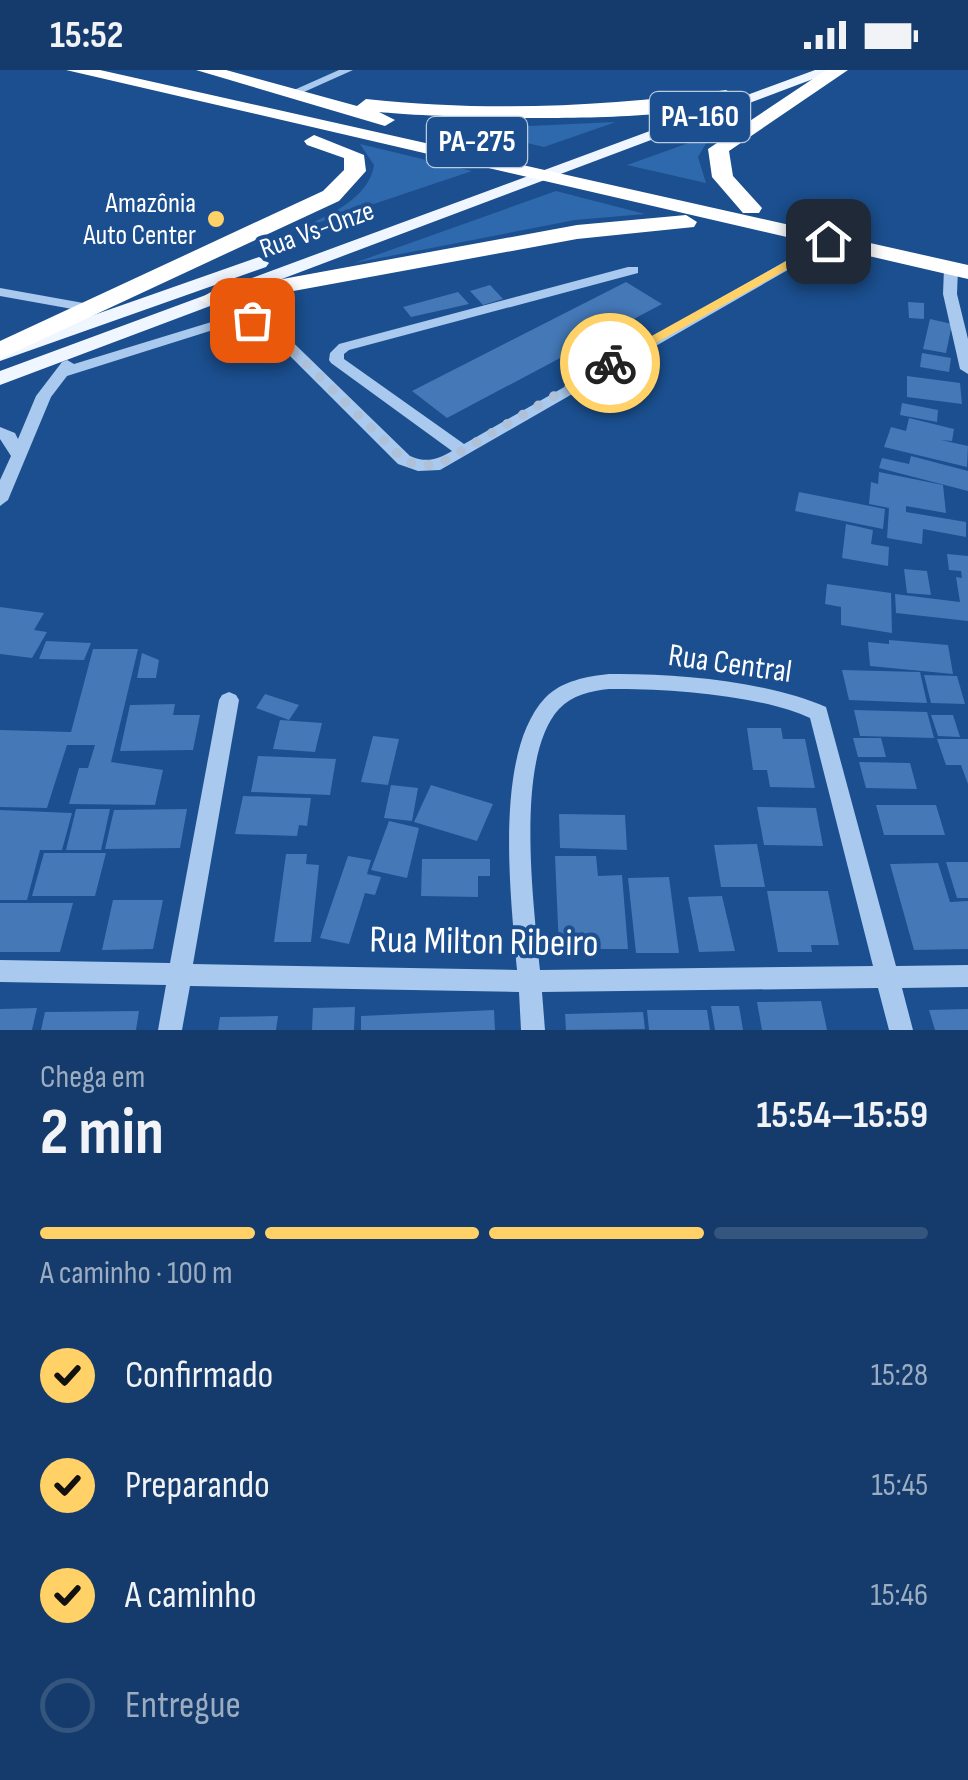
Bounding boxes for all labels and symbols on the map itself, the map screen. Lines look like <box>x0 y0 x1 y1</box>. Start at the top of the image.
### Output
road number: PA-160 <box>650 92 750 142</box>
road number: PA-275 <box>427 117 527 167</box>
place label: Amazônia Auto Center <box>83 187 196 252</box>
street label: Rua Vs-Onze <box>255 194 379 266</box>
pin <box>786 199 871 284</box>
marker: Amazônia Auto Center <box>205 208 227 230</box>
pin <box>210 278 295 363</box>
courier <box>560 313 660 413</box>
street label: Rua Central <box>666 636 794 692</box>
street label: Rua Milton Ribeiro <box>369 918 599 966</box>

